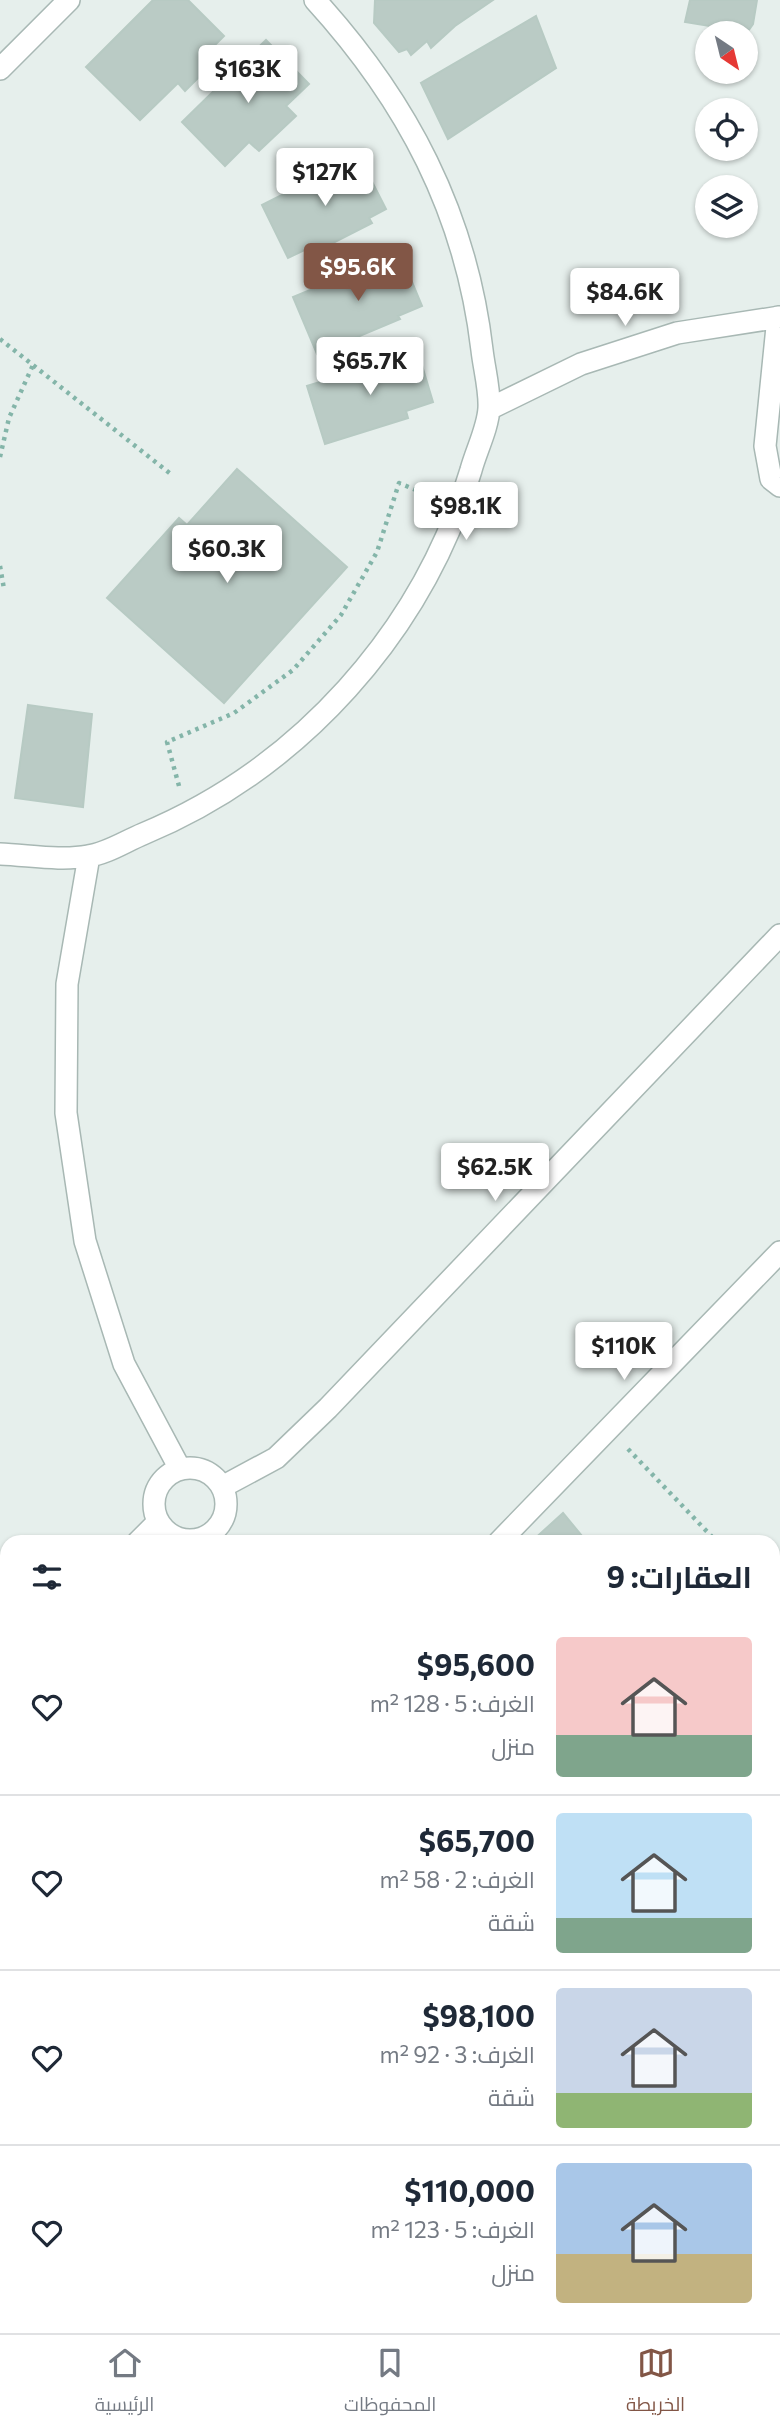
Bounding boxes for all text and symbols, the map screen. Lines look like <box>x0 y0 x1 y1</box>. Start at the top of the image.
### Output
north arrow <box>695 21 758 84</box>
map controls <box>695 21 758 238</box>
pin: $163K <box>199 46 297 105</box>
text: $163K <box>214 54 282 82</box>
button: locate <box>695 98 758 161</box>
pin: $127K <box>276 148 374 208</box>
text: $127K <box>292 157 358 185</box>
button: layers <box>695 175 758 238</box>
pin: $95.6K <box>301 244 415 303</box>
text: $95.6K <box>320 252 396 280</box>
pin: $84.6K <box>568 268 682 328</box>
text: $84.6K <box>586 277 664 305</box>
pin: $65.7K <box>313 338 427 397</box>
text: $65.7K <box>332 346 408 374</box>
pin: $98.1K <box>409 482 523 542</box>
text: $98.1K <box>430 491 502 519</box>
pin: $60.3K <box>170 526 284 585</box>
text: $60.3K <box>188 534 266 562</box>
pin: $62.5K <box>438 1144 552 1203</box>
text: $62.5K <box>457 1152 533 1180</box>
pin: $110K <box>575 1322 673 1382</box>
text: $110K <box>591 1331 657 1359</box>
text: العقارات: 9 <box>607 1557 752 1594</box>
icon: filters <box>28 1558 66 1596</box>
text: $95,600 <box>417 1645 535 1682</box>
icon: home <box>612 1665 696 1749</box>
icon: heart <box>28 1688 66 1726</box>
text: الغرف: 5 · 128 m² <box>370 1689 535 1717</box>
text: منزل <box>491 1732 535 1760</box>
text: $65,700 <box>419 1821 535 1858</box>
icon: home <box>612 1841 696 1925</box>
icon: heart <box>28 1864 66 1902</box>
text: الغرف: 2 · 58 m² <box>379 1865 535 1893</box>
text: شقة <box>488 1908 535 1936</box>
text: $98,100 <box>422 1996 535 2033</box>
icon: home <box>612 2016 696 2100</box>
icon: heart <box>28 2039 66 2077</box>
text: الغرف: 3 · 92 m² <box>380 2040 535 2068</box>
text: شقة <box>488 2083 535 2111</box>
text: $110,000 <box>404 2171 535 2208</box>
icon: home <box>612 2191 696 2275</box>
icon: heart <box>28 2214 66 2252</box>
text: الغرف: 5 · 123 m² <box>370 2215 535 2243</box>
text: منزل <box>491 2258 535 2286</box>
tab: الرئيسية <box>95 2344 154 2422</box>
tab: المحفوظات <box>344 2344 436 2422</box>
tab: الخريطة <box>626 2344 685 2422</box>

